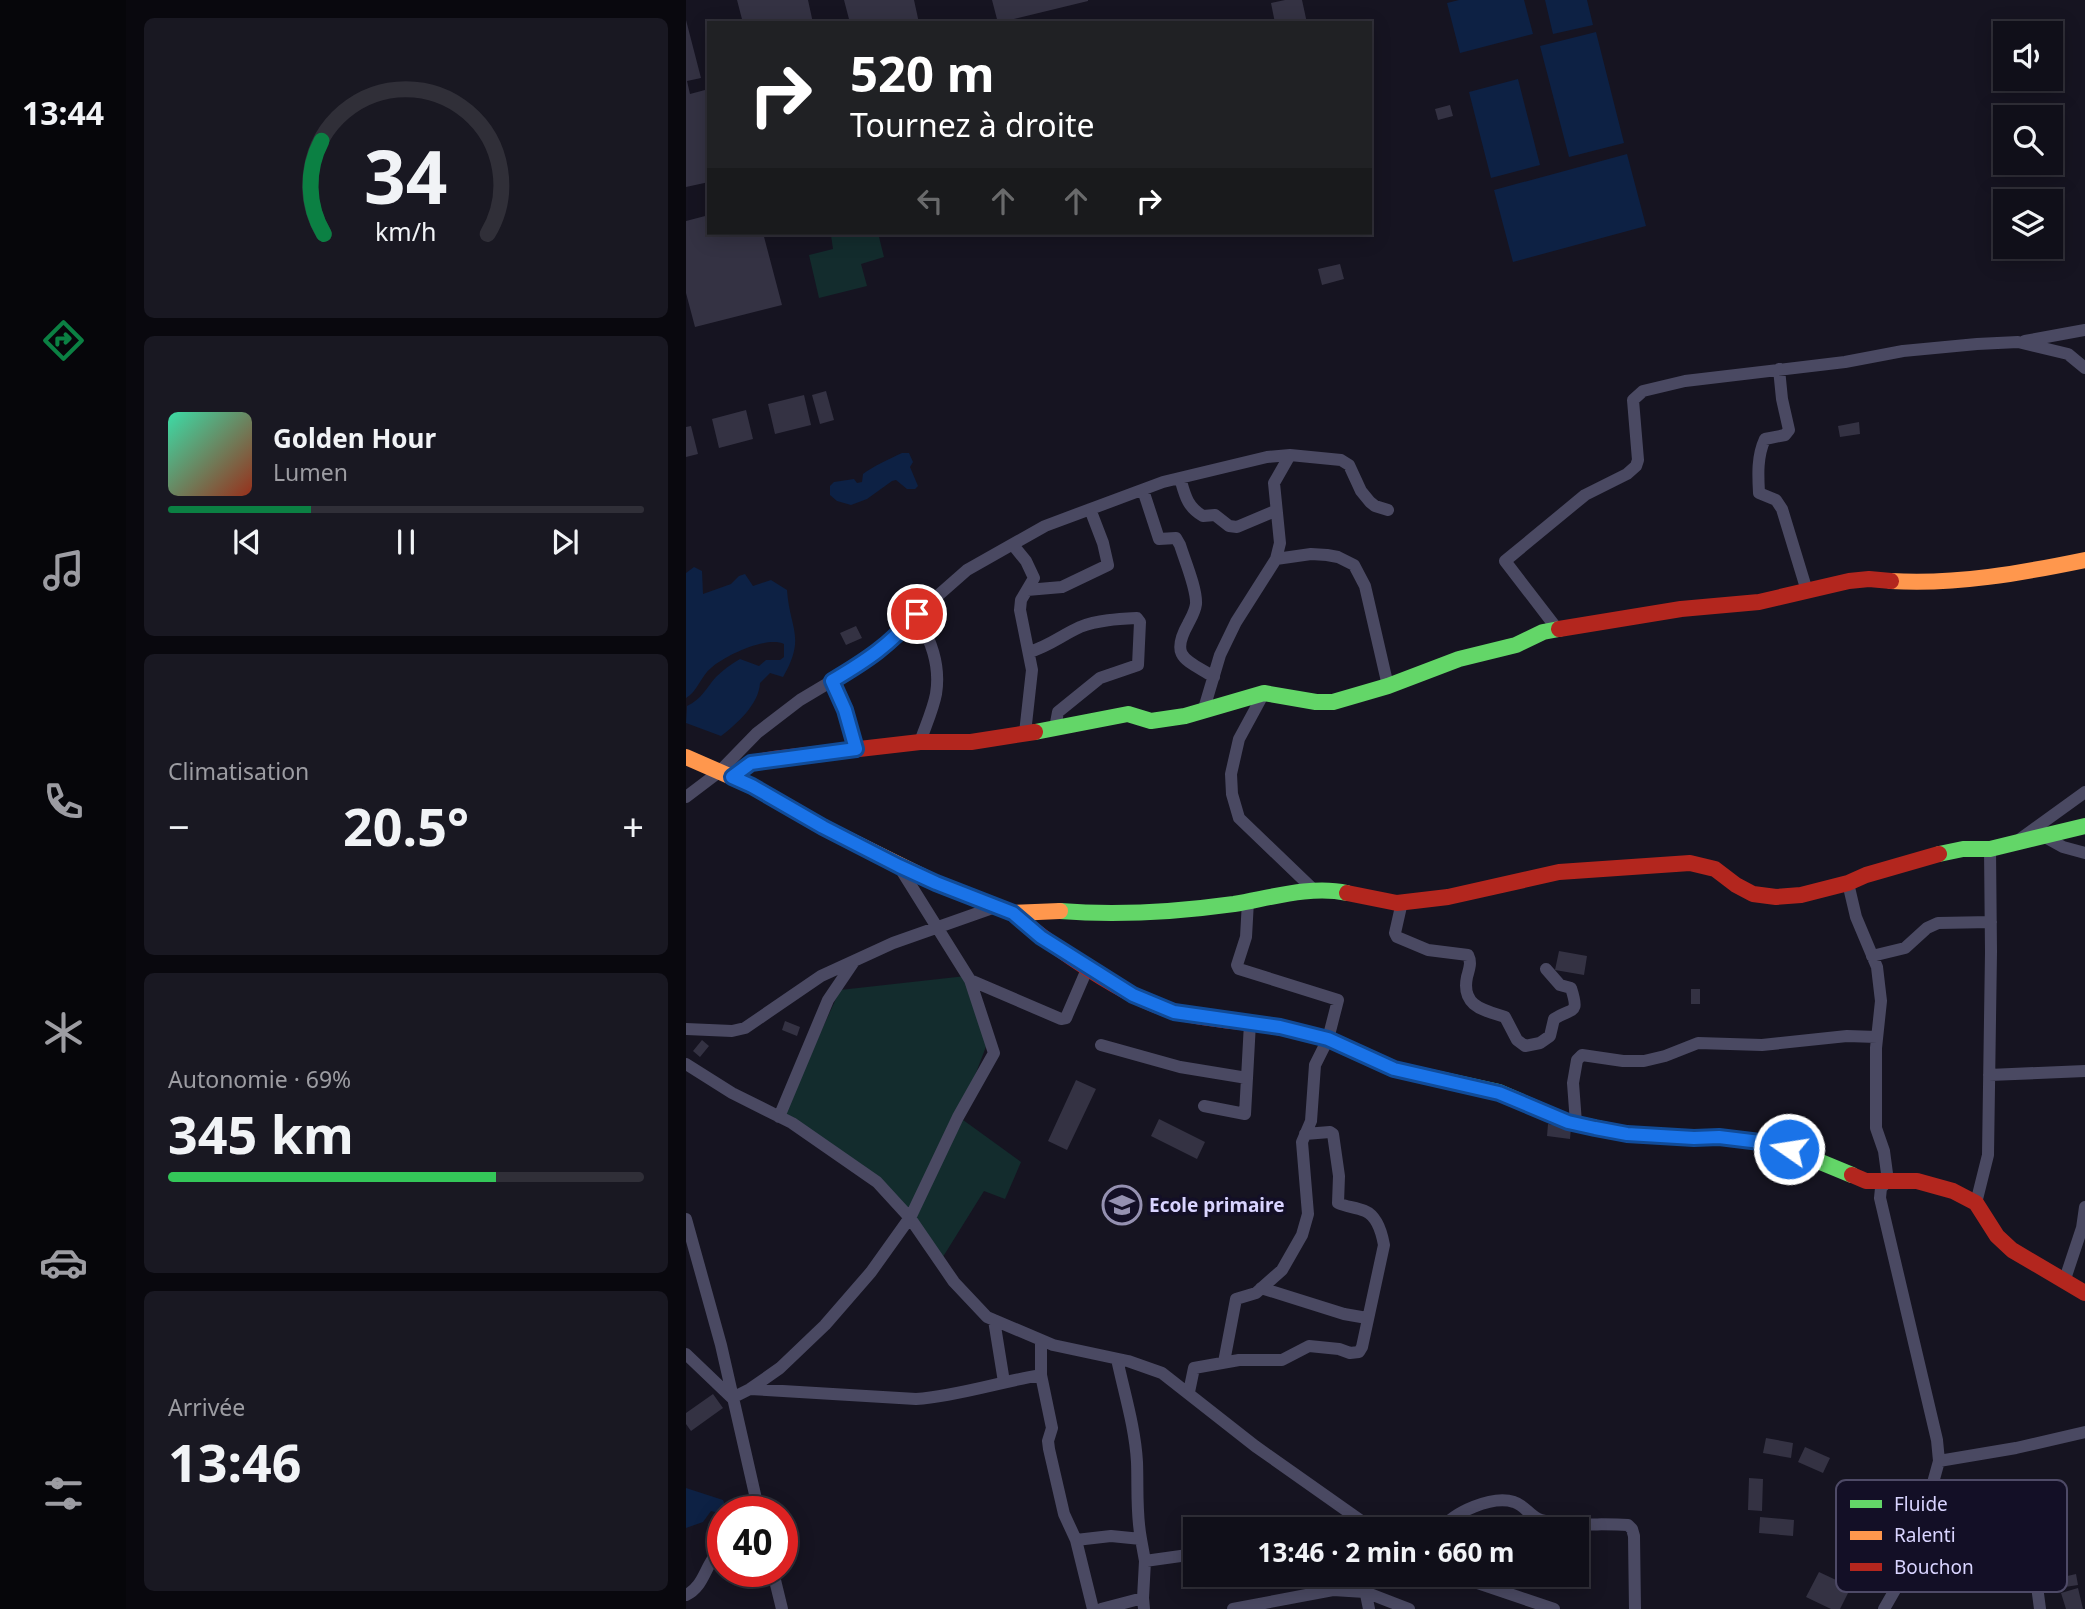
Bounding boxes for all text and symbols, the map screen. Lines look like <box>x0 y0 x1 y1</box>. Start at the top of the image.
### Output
map controls <box>1993 21 2063 259</box>
button: sound <box>1993 21 2063 91</box>
text: 520 m <box>850 40 995 106</box>
icon: right <box>735 49 826 140</box>
text: 13:44 <box>22 91 104 134</box>
text: Tournez à droite <box>850 103 1095 146</box>
button: search <box>1993 105 2063 175</box>
text: 34 <box>364 126 448 225</box>
icon: left <box>911 182 949 220</box>
icon: ahead <box>984 182 1022 220</box>
icon: ahead <box>1057 182 1095 220</box>
icon: right <box>1130 182 1168 220</box>
button: layers <box>1993 189 2063 259</box>
text: km/h <box>375 214 437 248</box>
icon: directions <box>39 316 88 365</box>
text: Golden Hour <box>273 420 436 456</box>
text: Lumen <box>273 456 348 488</box>
icon: previous <box>228 523 266 561</box>
icon: pause <box>387 523 425 561</box>
icon: next <box>546 523 584 561</box>
icon: music <box>39 546 88 595</box>
pin <box>887 584 947 644</box>
icon: arrive <box>898 595 936 633</box>
text: Climatisation <box>168 755 309 787</box>
icon: phone <box>39 777 88 826</box>
text: 20.5° <box>343 790 469 861</box>
text: − <box>168 800 190 852</box>
text: + <box>622 800 644 852</box>
icon: climate <box>39 1008 88 1057</box>
text: Autonomie · 69% <box>168 1063 351 1095</box>
text: 345 km <box>168 1098 354 1169</box>
position arrow <box>1752 1112 1826 1186</box>
school or university icon: Ecole primaire <box>1101 1184 1143 1226</box>
place label: Ecole primaire <box>1149 1192 1285 1218</box>
icon: car <box>39 1238 88 1287</box>
text: Arrivée <box>168 1391 245 1423</box>
text: 13:46 <box>168 1426 302 1497</box>
icon: filters <box>39 1469 88 1518</box>
legend <box>1836 1480 2067 1592</box>
text: Fluide <box>1894 1491 1948 1517</box>
speed limit sign: 40 <box>707 1496 798 1587</box>
text: Ralenti <box>1894 1522 1956 1548</box>
text: 13:46 · 2 min · 660 m <box>1258 1534 1514 1570</box>
text: Bouchon <box>1894 1554 1974 1580</box>

